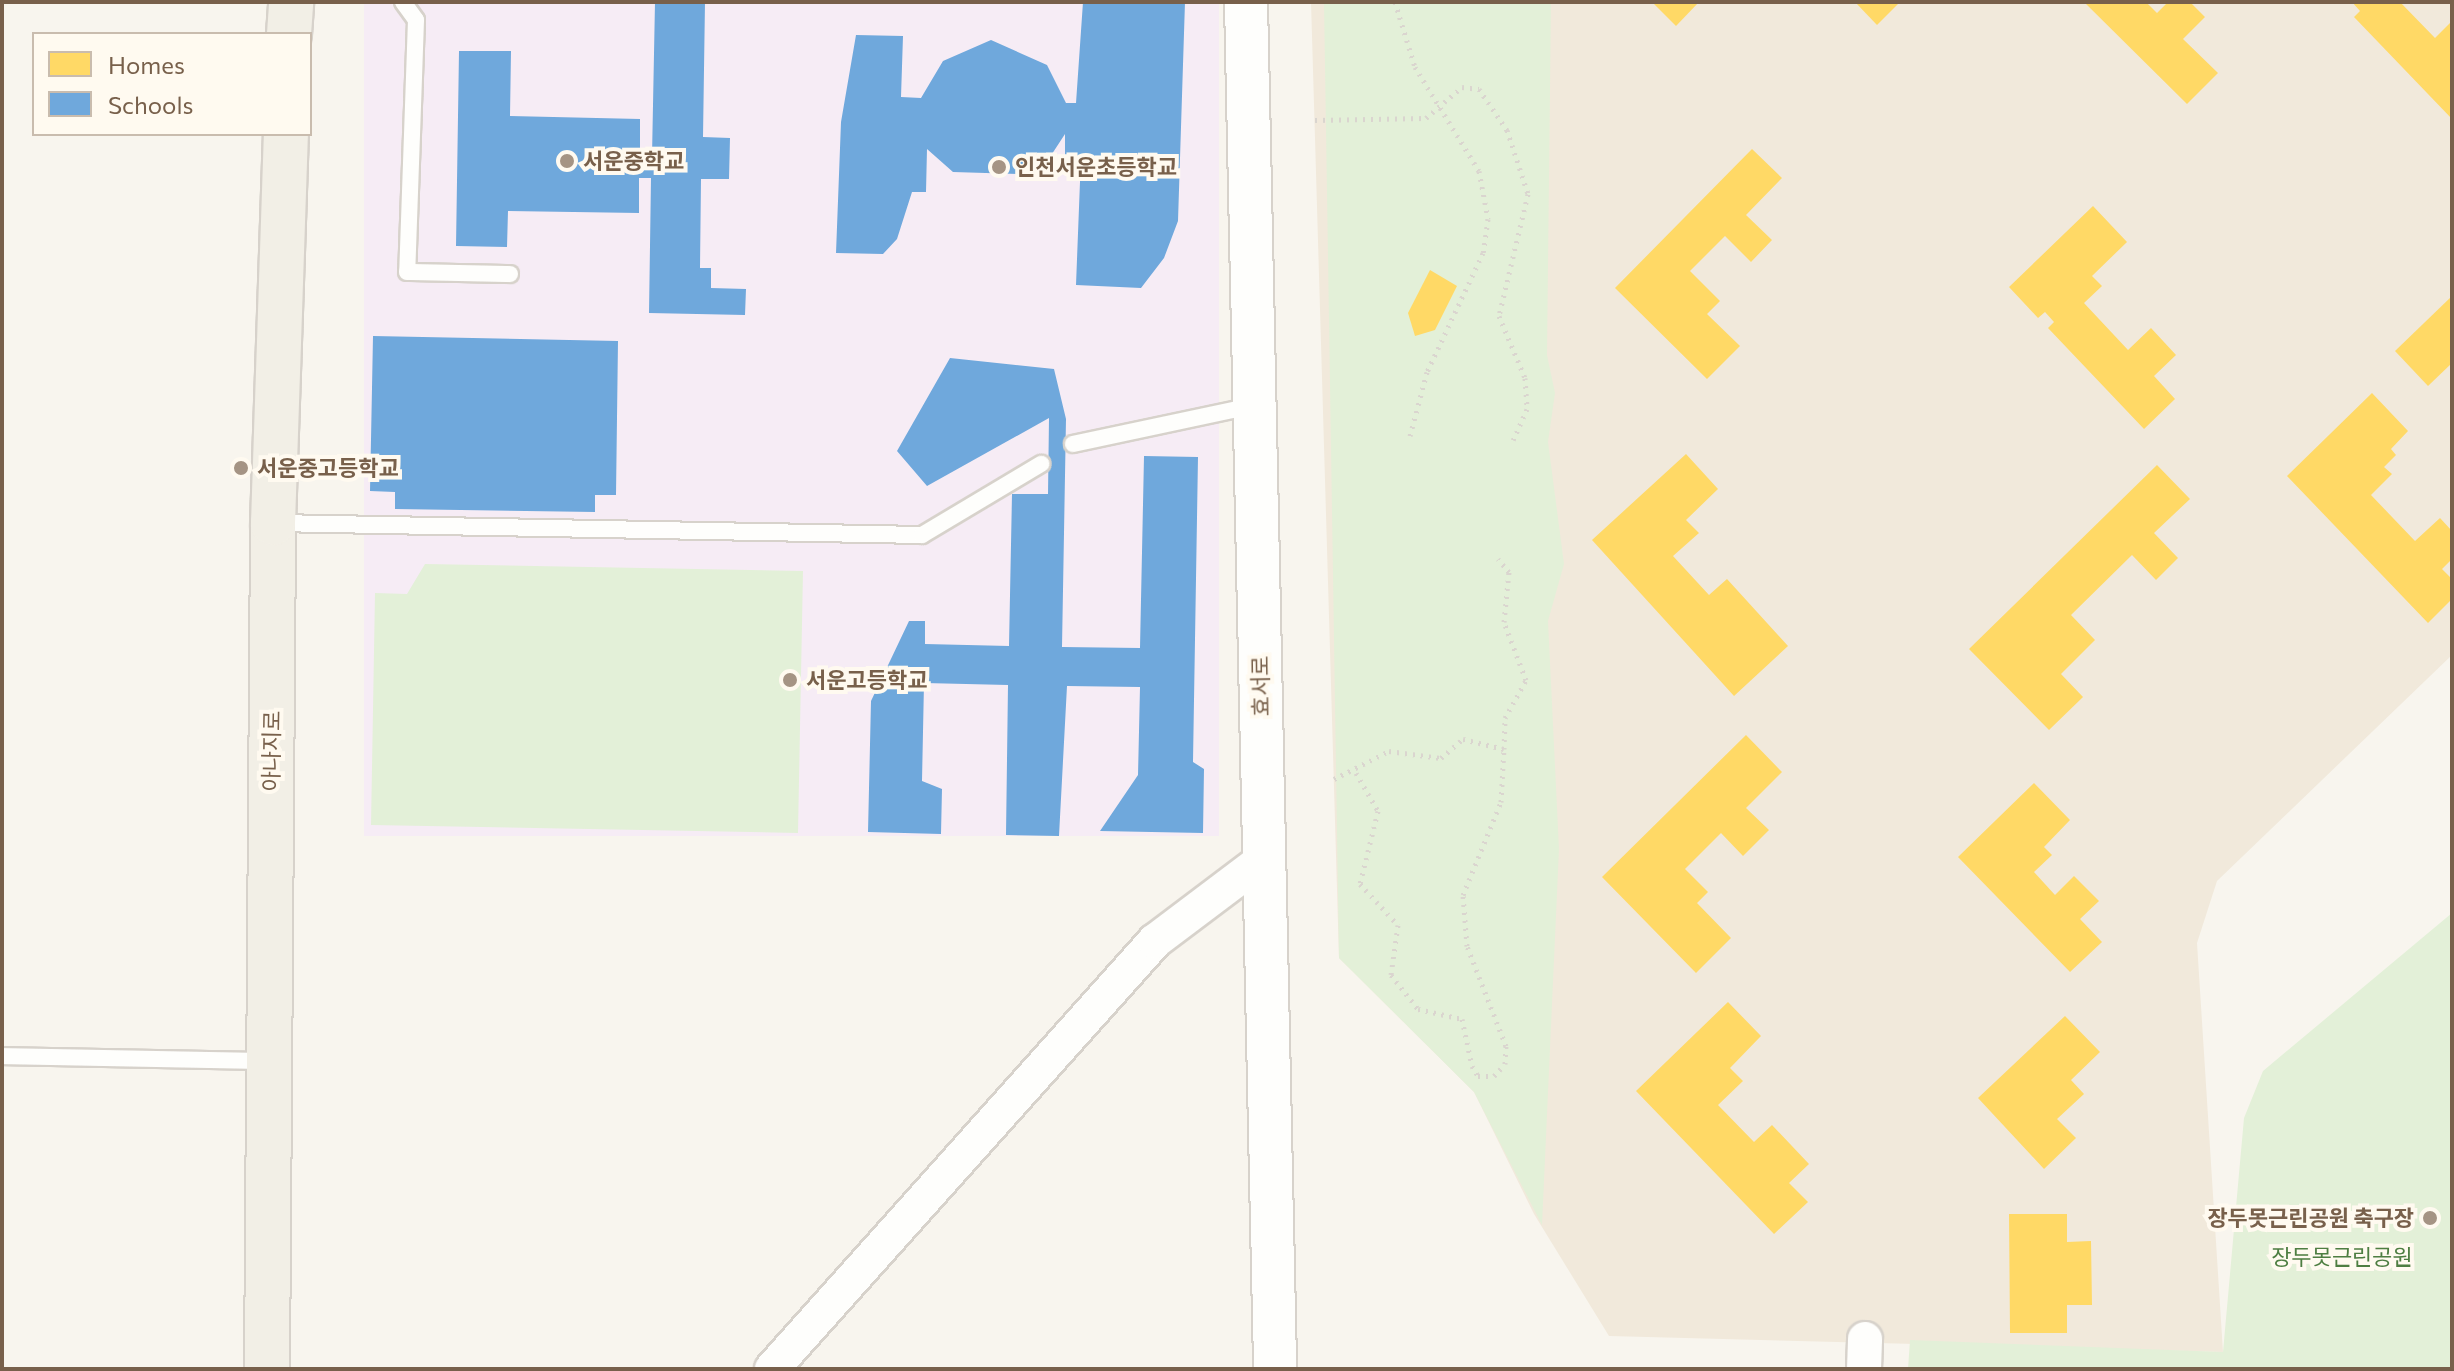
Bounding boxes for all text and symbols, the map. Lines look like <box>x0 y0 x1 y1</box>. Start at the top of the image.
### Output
legend <box>32 32 312 136</box>
text: Homes <box>108 50 185 79</box>
text: Schools <box>108 90 193 119</box>
place label: 서운중학교 <box>583 148 684 174</box>
marker: 서운중학교 <box>558 152 576 170</box>
place label: 인천서운초등학교 <box>1015 154 1177 180</box>
marker: 인천서운초등학교 <box>990 158 1008 176</box>
place label: 서운중고등학교 <box>257 455 399 481</box>
marker: 서운중고등학교 <box>232 459 250 477</box>
street label: 효서로 <box>1246 655 1274 717</box>
place label: 서운고등학교 <box>806 667 927 693</box>
marker: 서운고등학교 <box>781 671 799 689</box>
street label: 아나지로 <box>257 710 285 792</box>
place label: 장두못근린공원 축구장 <box>2207 1205 2414 1231</box>
marker: 장두못근린공원 축구장 <box>2421 1209 2439 1227</box>
park label: 장두못근린공원 <box>2271 1244 2413 1270</box>

